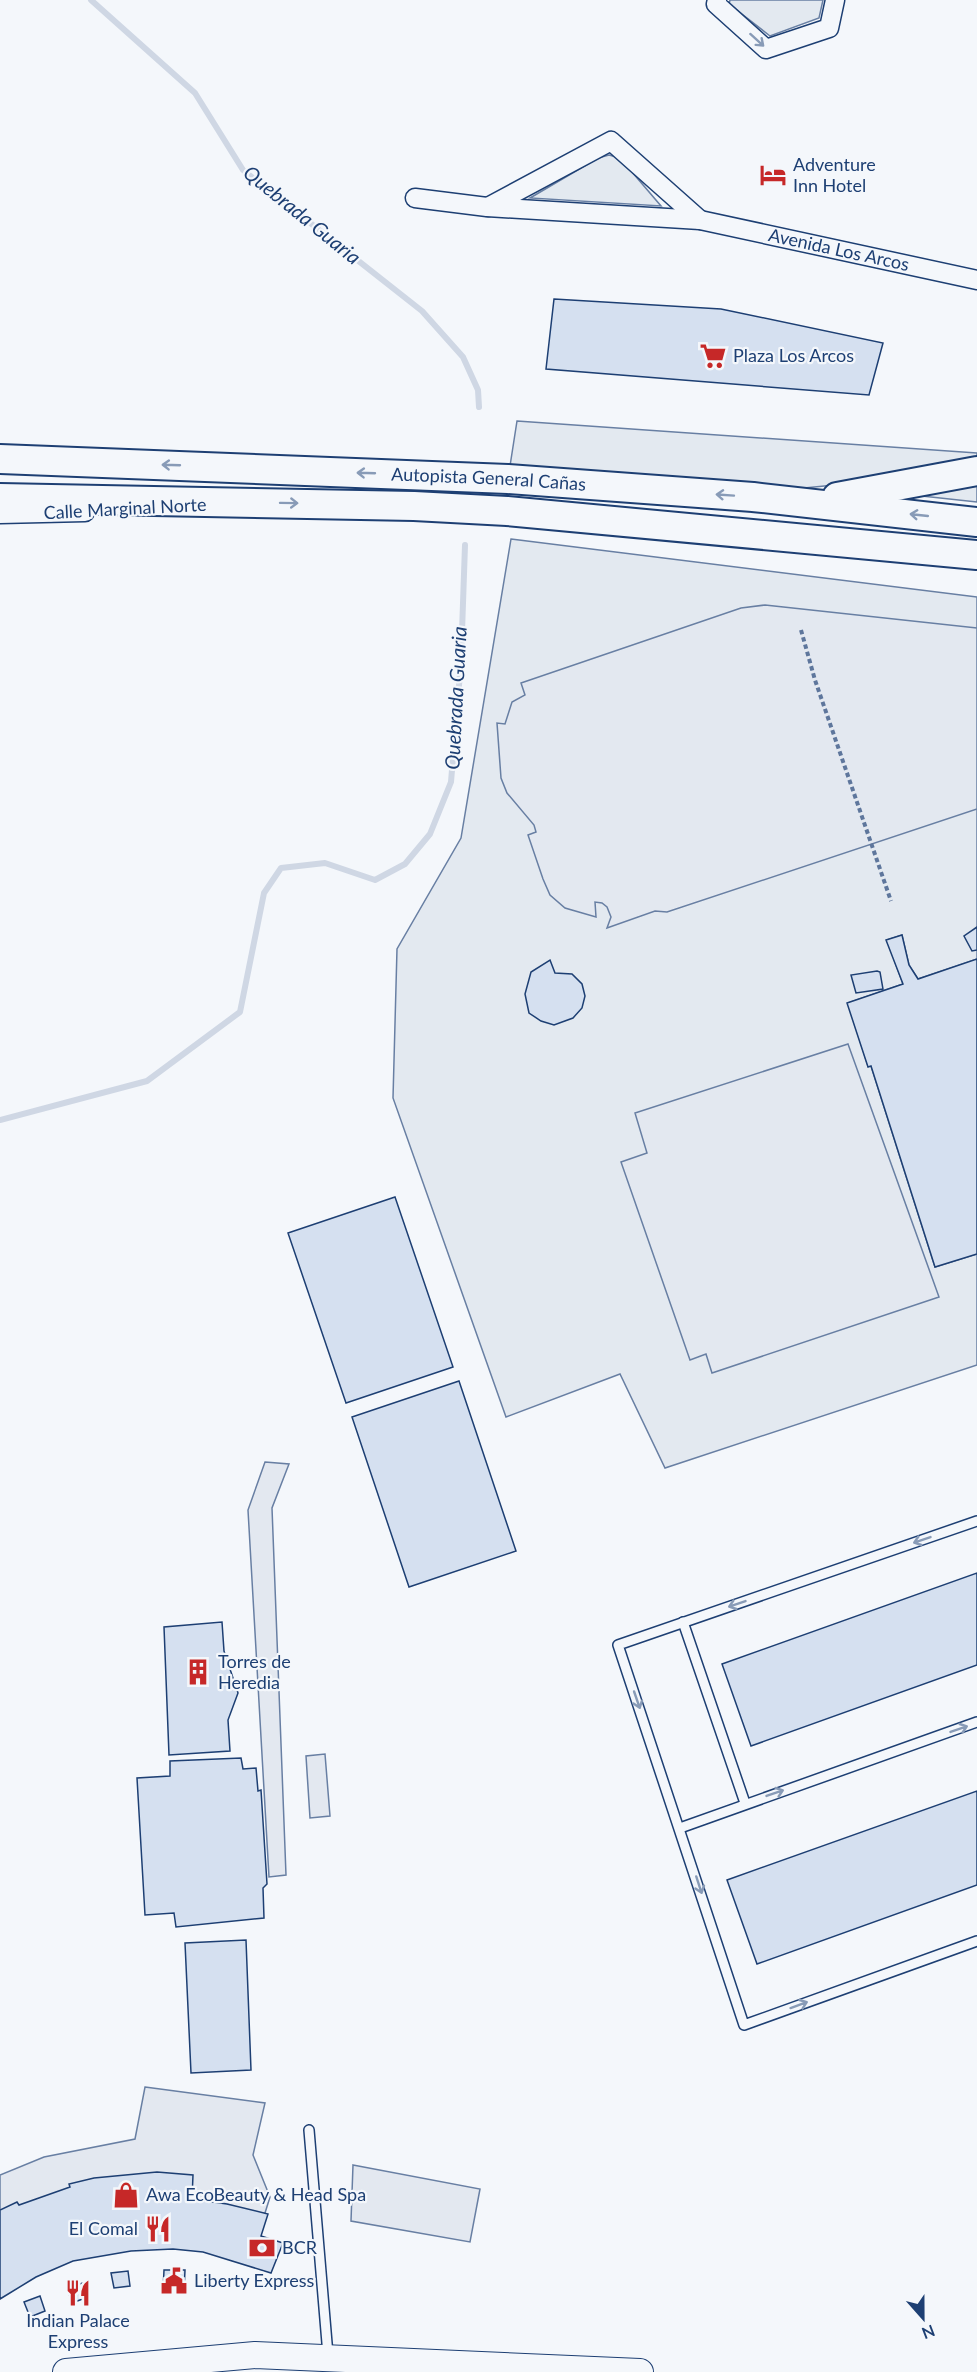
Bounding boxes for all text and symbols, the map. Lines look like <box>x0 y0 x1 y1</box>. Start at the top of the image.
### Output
one-way arrow <box>749 33 764 47</box>
place label: Adventure Inn Hotel <box>793 153 876 196</box>
water label: Quebrada Guaria <box>239 160 366 269</box>
hotel icon: Adventure Inn Hotel <box>758 160 788 190</box>
street label: Avenida Los Arcos <box>767 223 912 275</box>
supermarket icon: Plaza Los Arcos <box>698 341 728 371</box>
place label: Plaza Los Arcos <box>733 344 854 366</box>
one-way arrow <box>161 459 181 471</box>
street label: Autopista General Cañas <box>391 462 587 495</box>
one-way arrow <box>356 467 376 478</box>
one-way arrow <box>716 489 735 500</box>
street label: Calle Marginal Norte <box>43 493 207 523</box>
one-way arrow <box>279 497 299 509</box>
one-way arrow <box>910 509 929 520</box>
water label: Quebrada Guaria <box>439 626 471 770</box>
one-way arrow <box>913 1535 932 1546</box>
one-way arrow <box>728 1599 747 1610</box>
place label: Torres de Heredia <box>218 1650 291 1693</box>
building icon: Torres de Heredia <box>183 1657 213 1687</box>
one-way arrow <box>632 1690 643 1709</box>
one-way arrow <box>949 1722 968 1733</box>
one-way arrow <box>765 1787 784 1798</box>
one-way arrow <box>694 1875 705 1894</box>
one-way arrow <box>789 1999 808 2010</box>
shop icon: Awa EcoBeauty & Head Spa <box>111 2180 141 2210</box>
place label: Awa EcoBeauty & Head Spa <box>146 2183 366 2205</box>
restaurant icon: El Comal <box>143 2214 173 2244</box>
place label: El Comal <box>69 2217 138 2239</box>
bank icon: BCR <box>247 2233 277 2263</box>
place label: BCR <box>282 2236 318 2258</box>
public building icon: Liberty Express <box>159 2266 189 2296</box>
place label: Liberty Express <box>194 2269 315 2291</box>
restaurant icon: Indian Palace Express <box>63 2278 93 2308</box>
north arrow <box>893 2288 953 2348</box>
place label: Indian Palace Express <box>26 2309 130 2352</box>
text: N <box>919 2321 938 2344</box>

